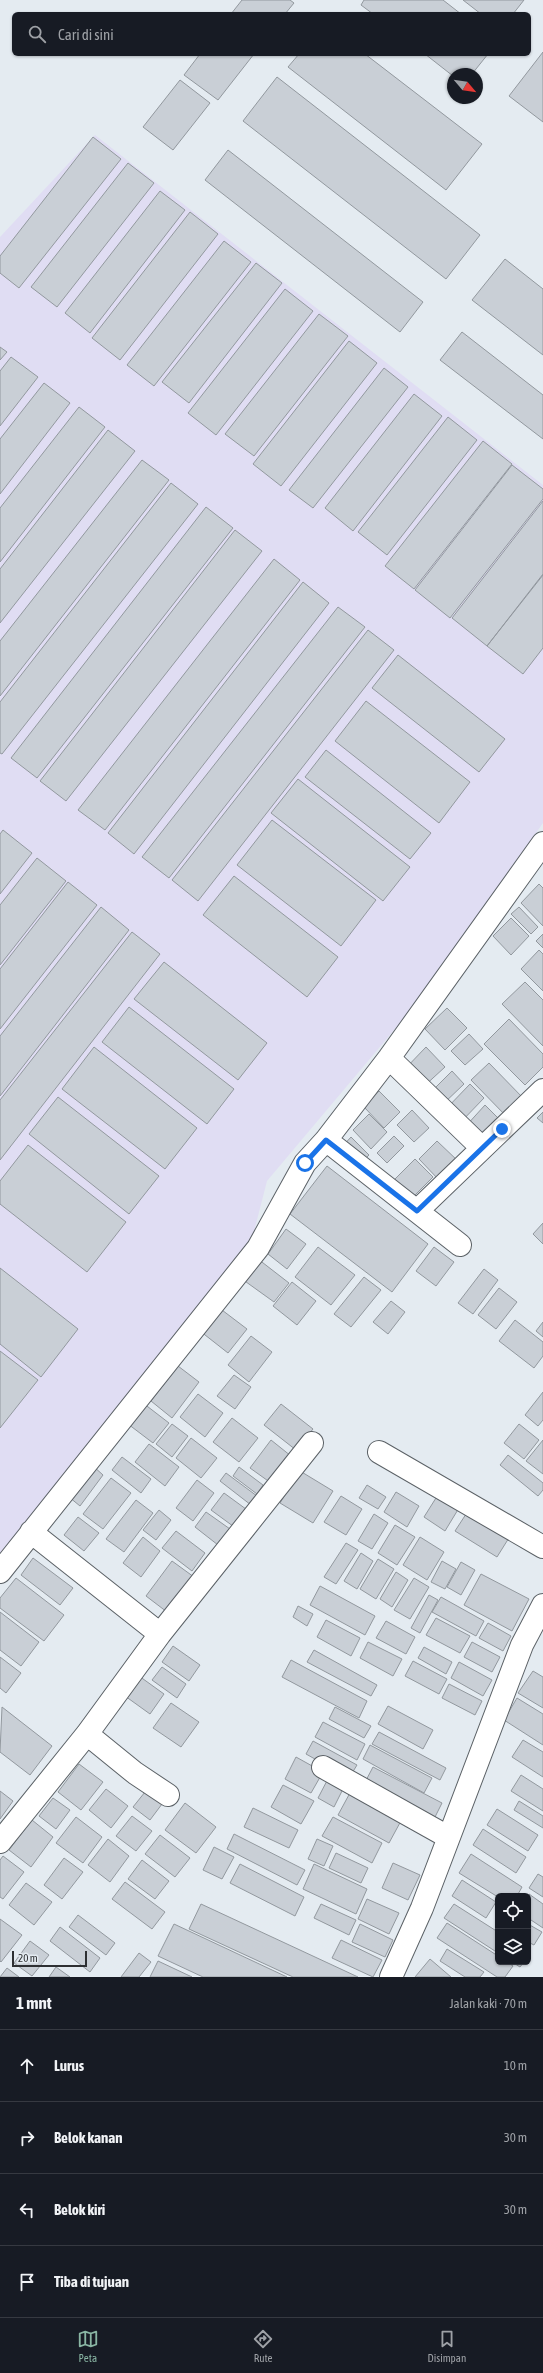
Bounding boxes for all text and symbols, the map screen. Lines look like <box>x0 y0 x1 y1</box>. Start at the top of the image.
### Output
search box <box>12 12 531 56</box>
icon: search <box>26 23 48 45</box>
text: Cari di sini <box>58 26 114 43</box>
north arrow <box>447 68 483 104</box>
route end <box>493 1120 511 1138</box>
route start <box>296 1154 314 1172</box>
map controls <box>495 1893 531 1965</box>
button: locate <box>495 1893 531 1929</box>
button: layers <box>495 1929 531 1965</box>
scale bar <box>12 1949 87 1968</box>
text: 20 m <box>18 1952 38 1964</box>
text: 1 mnt <box>16 1993 52 2013</box>
text: Jalan kaki · 70 m <box>449 1996 527 2011</box>
icon: ahead <box>16 2055 38 2077</box>
text: Lurus <box>54 2057 84 2074</box>
text: 10 m <box>504 2058 527 2073</box>
icon: right <box>16 2127 38 2149</box>
text: Belok kanan <box>54 2129 123 2146</box>
text: 30 m <box>504 2130 527 2145</box>
icon: left <box>16 2199 38 2221</box>
text: Belok kiri <box>54 2201 105 2218</box>
text: 30 m <box>504 2202 527 2217</box>
icon: arrive <box>16 2271 38 2293</box>
text: Tiba di tujuan <box>54 2273 129 2290</box>
tab: Peta <box>77 2328 99 2364</box>
tab: Rute <box>252 2328 274 2364</box>
tab: Disimpan <box>428 2328 466 2364</box>

